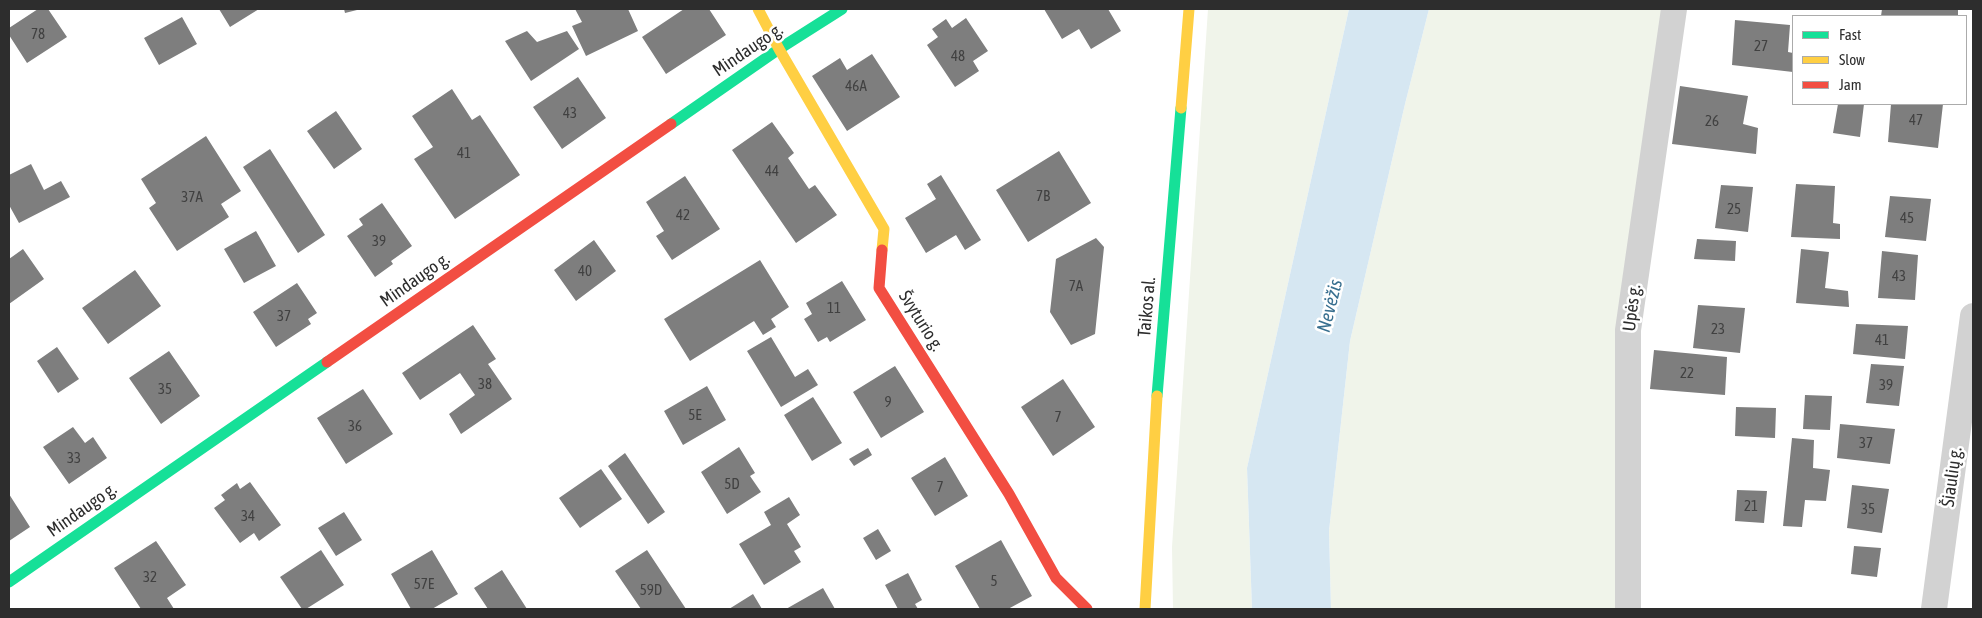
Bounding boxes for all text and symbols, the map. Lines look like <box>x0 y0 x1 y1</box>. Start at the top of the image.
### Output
legend <box>1792 15 1967 105</box>
street label: Mindaugo g. <box>709 19 787 81</box>
house number: 78 <box>31 25 45 43</box>
text: Fast <box>1839 26 1861 43</box>
house number: 27 <box>1754 37 1768 55</box>
house number: 48 <box>951 47 965 65</box>
text: Slow <box>1839 51 1865 68</box>
text: Jam <box>1839 76 1862 93</box>
house number: 46A <box>845 77 867 95</box>
house number: 43 <box>563 104 577 122</box>
house number: 47 <box>1909 111 1923 129</box>
house number: 26 <box>1705 112 1719 130</box>
house number: 41 <box>457 144 471 162</box>
house number: 44 <box>765 162 779 180</box>
house number: 7B <box>1036 187 1050 205</box>
house number: 37A <box>181 188 203 206</box>
house number: 25 <box>1727 200 1741 218</box>
house number: 42 <box>676 206 690 224</box>
house number: 45 <box>1900 209 1914 227</box>
house number: 39 <box>372 232 386 250</box>
street label: Mindaugo g. <box>376 248 454 312</box>
house number: 40 <box>578 262 592 280</box>
house number: 43 <box>1892 267 1906 285</box>
street label: Taikos al. <box>1134 276 1160 338</box>
house number: 7A <box>1069 277 1083 295</box>
water label: Nevėžis <box>1312 277 1348 335</box>
street label: Upės g. <box>1618 283 1646 333</box>
street label: Švyturio g. <box>894 287 948 355</box>
house number: 11 <box>827 299 841 317</box>
house number: 37 <box>277 307 291 325</box>
house number: 23 <box>1711 320 1725 338</box>
house number: 41 <box>1875 331 1889 349</box>
house number: 22 <box>1680 364 1694 382</box>
house number: 38 <box>478 375 492 393</box>
house number: 39 <box>1879 376 1893 394</box>
house number: 35 <box>158 380 172 398</box>
house number: 9 <box>884 393 892 411</box>
house number: 5E <box>688 406 702 424</box>
house number: 7 <box>1054 408 1062 426</box>
house number: 36 <box>348 417 362 435</box>
house number: 37 <box>1859 434 1873 452</box>
street label: Šiaulių g. <box>1937 446 1967 508</box>
house number: 33 <box>67 449 81 467</box>
house number: 5D <box>724 475 740 493</box>
street label: Mindaugo g. <box>43 478 121 542</box>
house number: 7 <box>936 478 944 496</box>
house number: 21 <box>1744 497 1758 515</box>
house number: 35 <box>1861 500 1875 518</box>
house number: 34 <box>241 507 255 525</box>
house number: 32 <box>143 568 157 586</box>
house number: 5 <box>990 572 998 590</box>
house number: 57E <box>414 575 434 593</box>
house number: 59D <box>640 581 662 599</box>

